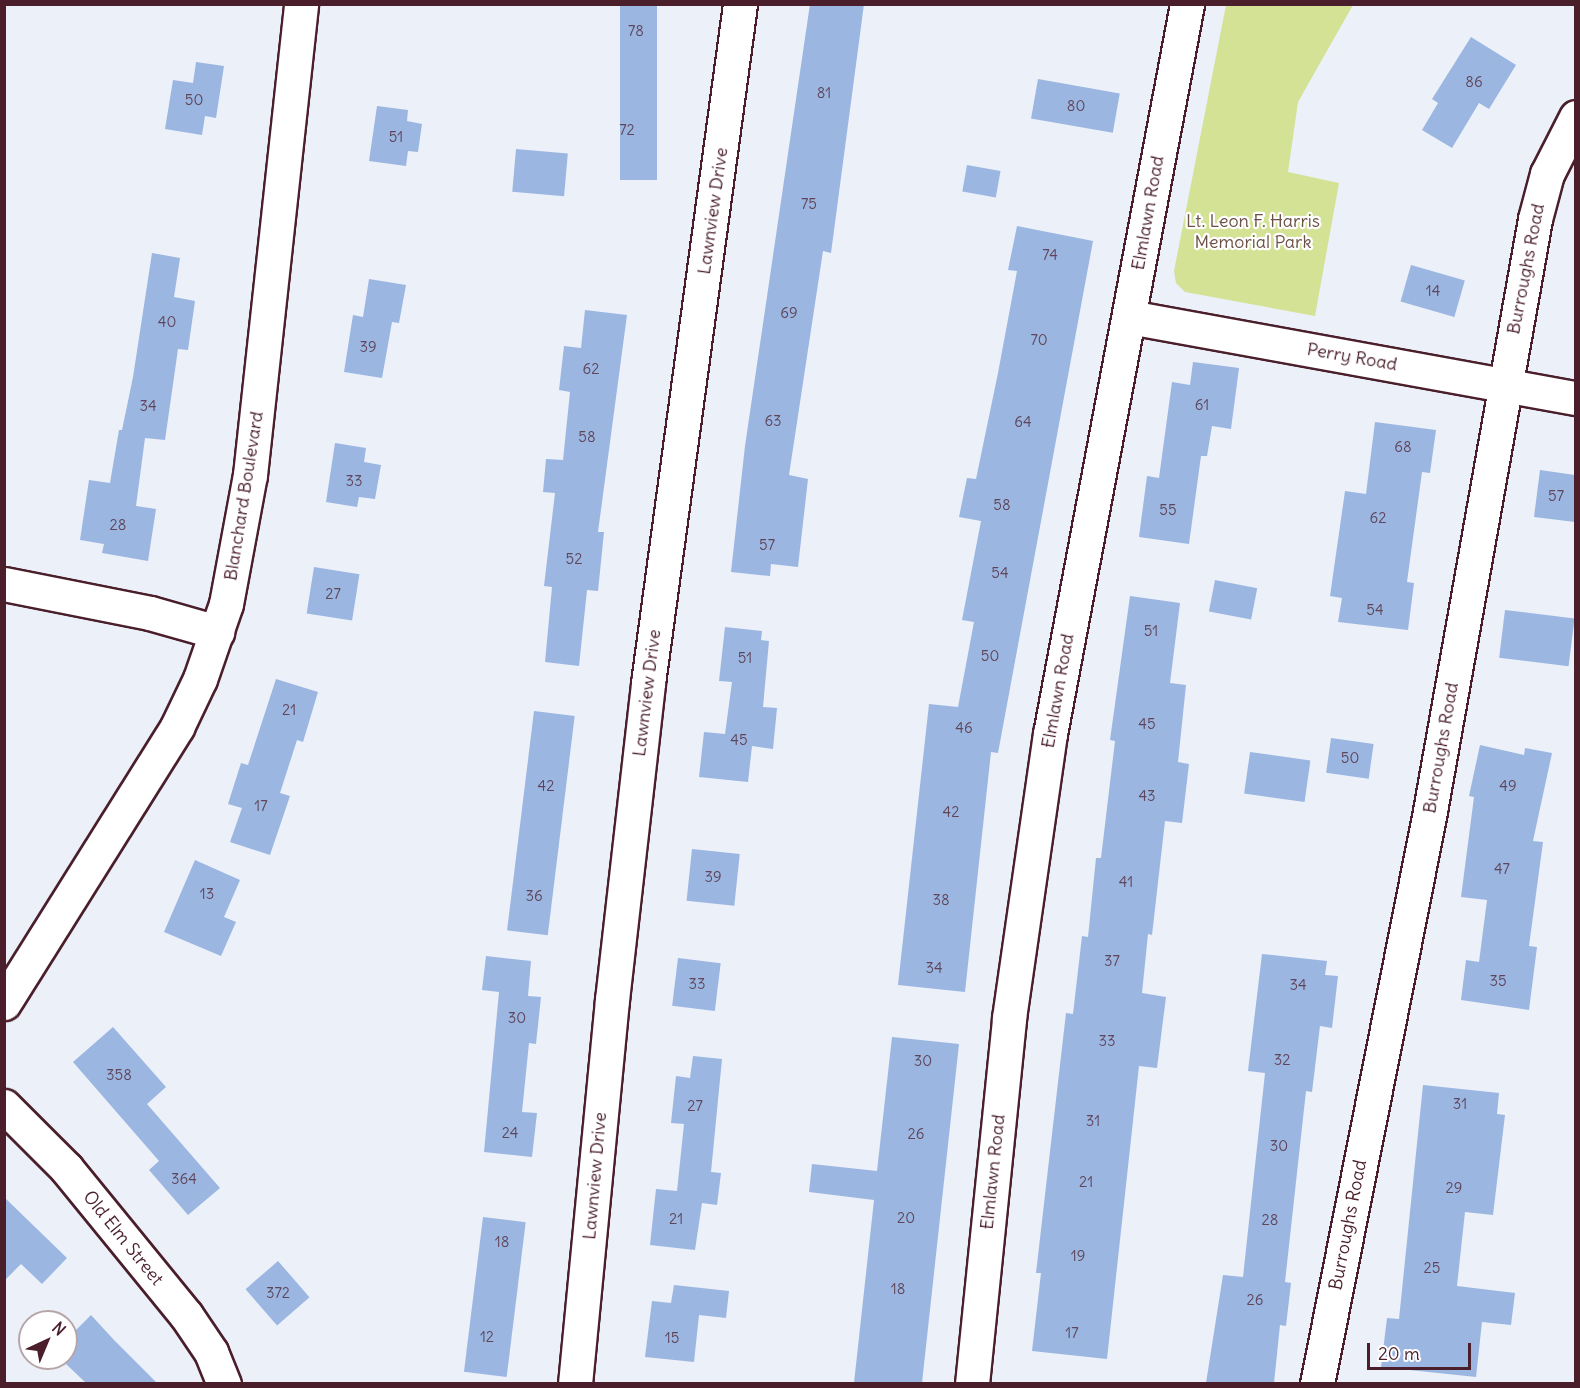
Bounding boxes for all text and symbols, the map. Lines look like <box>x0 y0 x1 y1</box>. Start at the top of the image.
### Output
house number: 78 <box>628 22 644 40</box>
house number: 86 <box>1465 73 1483 91</box>
house number: 81 <box>817 84 831 102</box>
house number: 50 <box>185 91 203 109</box>
house number: 80 <box>1067 97 1085 115</box>
house number: 72 <box>619 121 635 139</box>
house number: 51 <box>389 128 403 146</box>
street label: Lawnview Drive <box>693 146 733 276</box>
street label: Elmlawn Road <box>1127 154 1169 272</box>
house number: 75 <box>801 195 817 213</box>
street label: Burroughs Road <box>1503 202 1549 336</box>
park label: Lt. Leon F. Harris Memorial Park <box>1186 211 1320 254</box>
house number: 74 <box>1042 246 1058 264</box>
house number: 14 <box>1426 282 1440 300</box>
house number: 69 <box>780 304 798 322</box>
house number: 40 <box>158 313 176 331</box>
house number: 70 <box>1030 331 1048 349</box>
house number: 39 <box>359 338 377 356</box>
street label: Perry Road <box>1305 338 1399 376</box>
house number: 62 <box>583 360 599 378</box>
house number: 61 <box>1195 396 1209 414</box>
house number: 34 <box>139 397 157 415</box>
street label: Blanchard Boulevard <box>220 410 268 582</box>
house number: 63 <box>764 412 782 430</box>
house number: 64 <box>1014 413 1032 431</box>
house number: 58 <box>578 428 596 446</box>
house number: 68 <box>1394 438 1412 456</box>
house number: 33 <box>345 472 363 490</box>
house number: 57 <box>1548 487 1564 505</box>
house number: 58 <box>993 496 1011 514</box>
house number: 55 <box>1159 501 1177 519</box>
house number: 62 <box>1370 509 1386 527</box>
house number: 28 <box>110 516 126 534</box>
house number: 57 <box>759 536 775 554</box>
house number: 52 <box>566 550 582 568</box>
house number: 54 <box>991 564 1009 582</box>
house number: 27 <box>325 585 341 603</box>
house number: 54 <box>1366 601 1384 619</box>
house number: 51 <box>1144 622 1158 640</box>
street label: Lawnview Drive <box>628 628 666 758</box>
street label: Elmlawn Road <box>1037 632 1079 750</box>
house number: 50 <box>981 647 999 665</box>
house number: 51 <box>738 649 752 667</box>
street label: Burroughs Road <box>1419 681 1463 815</box>
house number: 21 <box>282 701 296 719</box>
house number: 45 <box>1138 715 1156 733</box>
house number: 46 <box>955 719 973 737</box>
house number: 45 <box>730 731 748 749</box>
house number: 50 <box>1341 749 1359 767</box>
house number: 42 <box>538 777 554 795</box>
house number: 49 <box>1499 777 1517 795</box>
house number: 43 <box>1138 787 1156 805</box>
house number: 17 <box>254 797 268 815</box>
house number: 42 <box>943 803 959 821</box>
house number: 47 <box>1494 860 1510 878</box>
house number: 39 <box>704 868 722 886</box>
house number: 41 <box>1119 873 1133 891</box>
house number: 13 <box>200 885 214 903</box>
house number: 36 <box>525 887 543 905</box>
house number: 38 <box>932 891 950 909</box>
house number: 37 <box>1104 952 1120 970</box>
house number: 34 <box>925 959 943 977</box>
house number: 35 <box>1489 972 1507 990</box>
house number: 33 <box>688 975 706 993</box>
house number: 34 <box>1289 976 1307 994</box>
house number: 30 <box>508 1009 526 1027</box>
house number: 33 <box>1098 1032 1116 1050</box>
house number: 32 <box>1274 1051 1290 1069</box>
house number: 30 <box>914 1052 932 1070</box>
house number: 358 <box>106 1066 132 1084</box>
house number: 31 <box>1453 1095 1467 1113</box>
house number: 27 <box>687 1097 703 1115</box>
street label: Lawnview Drive <box>579 1111 611 1241</box>
house number: 31 <box>1086 1112 1100 1130</box>
street label: Elmlawn Road <box>976 1113 1010 1231</box>
house number: 24 <box>502 1124 518 1142</box>
house number: 26 <box>908 1125 924 1143</box>
house number: 30 <box>1270 1137 1288 1155</box>
street label: Burroughs Road <box>1325 1158 1371 1292</box>
house number: 364 <box>171 1170 197 1188</box>
house number: 21 <box>1079 1173 1093 1191</box>
house number: 29 <box>1446 1179 1462 1197</box>
street label: Old Elm Street <box>78 1186 168 1290</box>
house number: 20 <box>897 1209 915 1227</box>
house number: 21 <box>669 1210 683 1228</box>
house number: 28 <box>1262 1211 1278 1229</box>
house number: 18 <box>495 1233 509 1251</box>
house number: 19 <box>1071 1247 1085 1265</box>
house number: 25 <box>1424 1259 1440 1277</box>
house number: 18 <box>891 1280 905 1298</box>
house number: 372 <box>266 1284 290 1302</box>
house number: 26 <box>1247 1291 1263 1309</box>
north arrow <box>18 1310 78 1370</box>
text: N <box>48 1317 70 1340</box>
house number: 17 <box>1065 1324 1079 1342</box>
house number: 12 <box>480 1328 494 1346</box>
house number: 15 <box>665 1329 679 1347</box>
scale bar <box>1370 1331 1474 1369</box>
text: 20 m <box>1378 1342 1420 1365</box>

